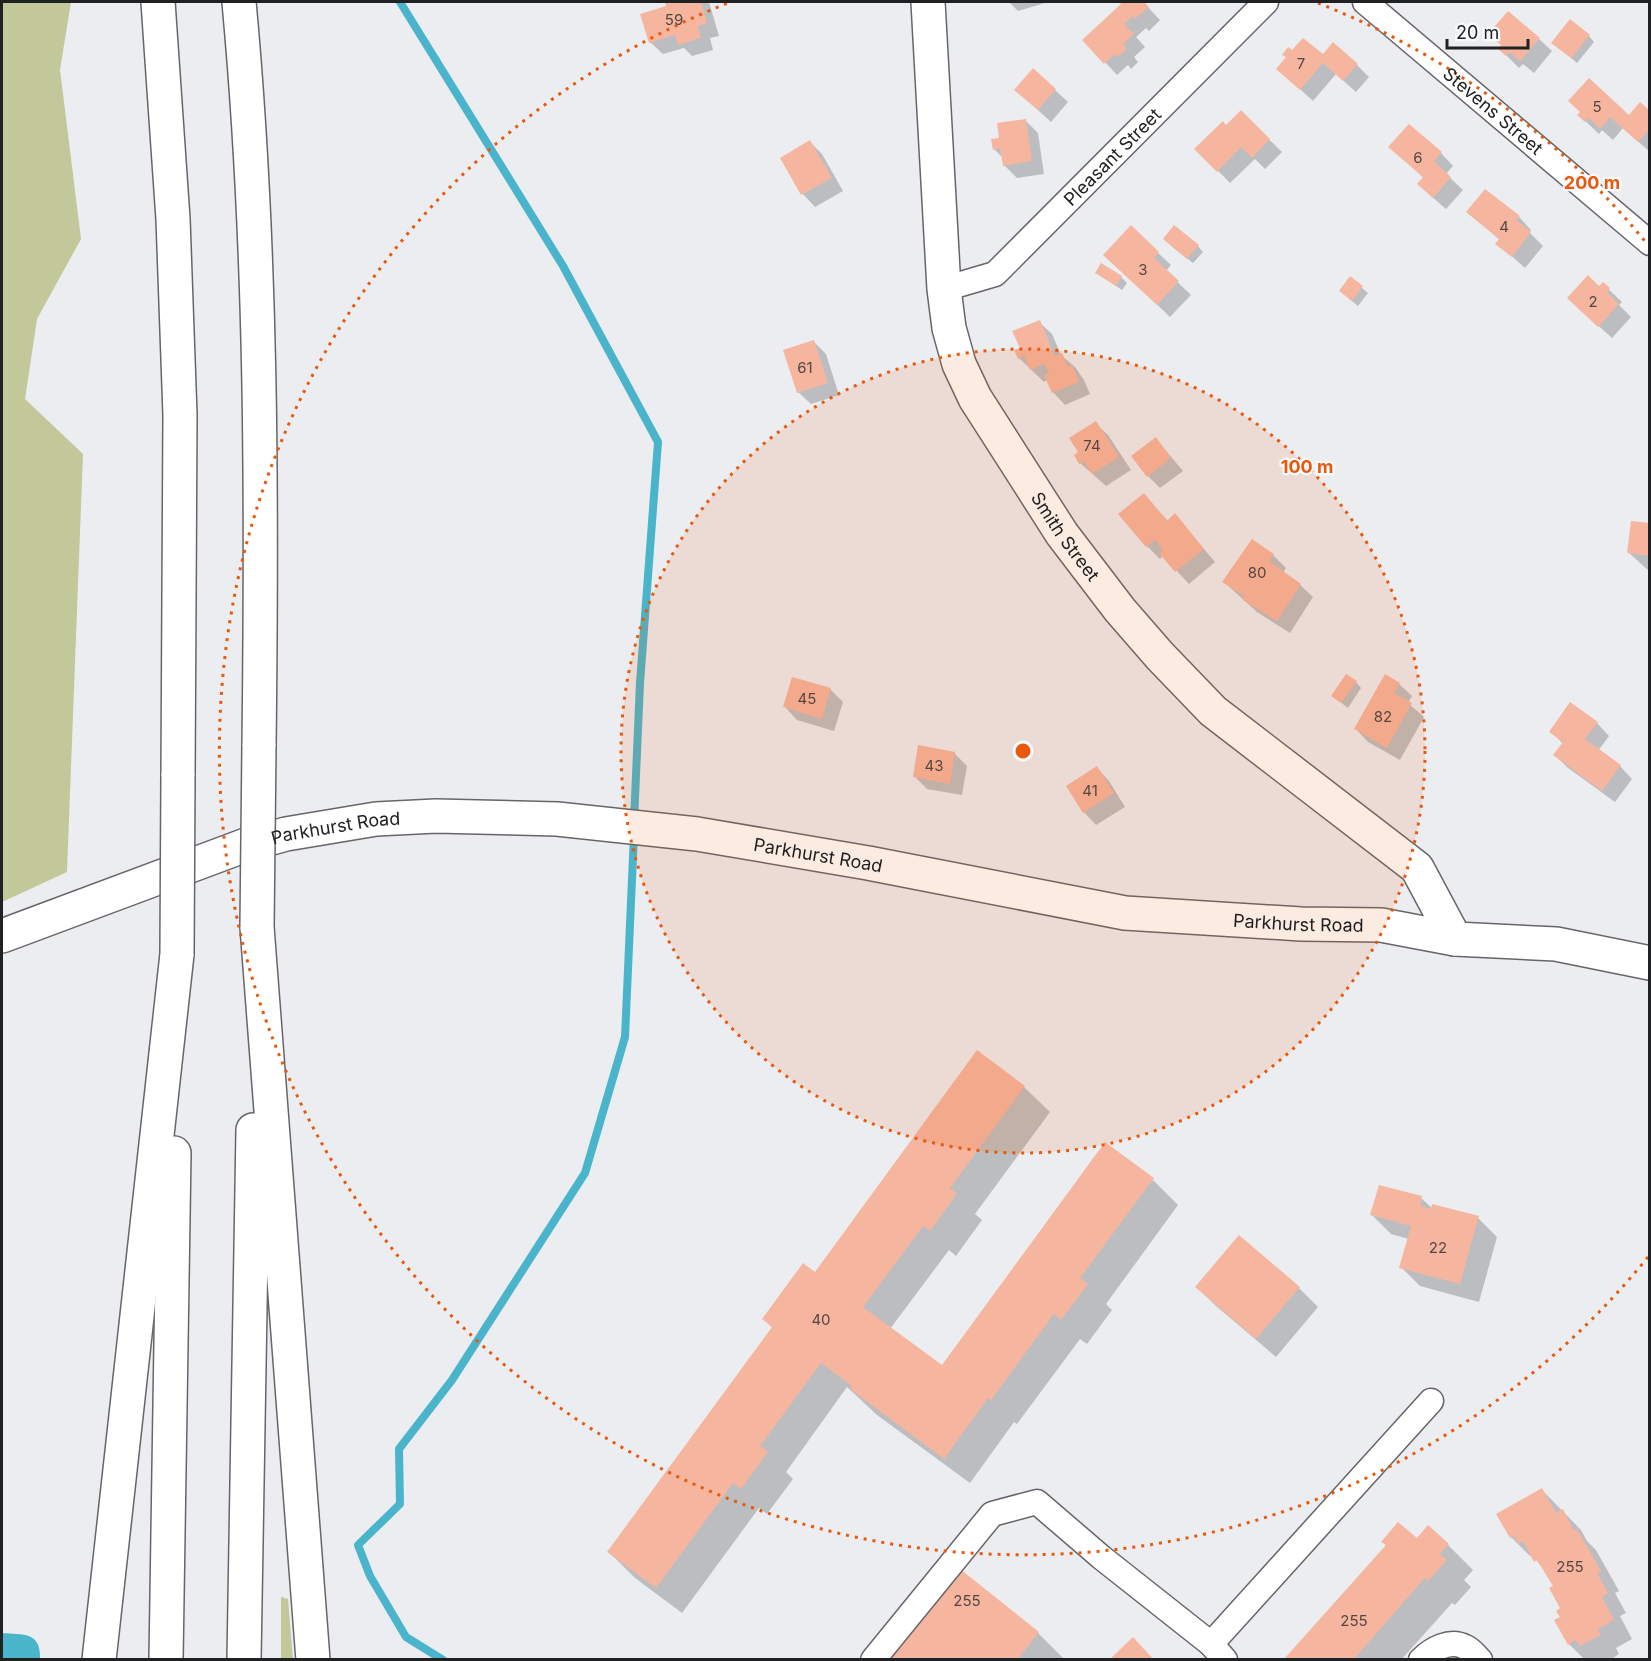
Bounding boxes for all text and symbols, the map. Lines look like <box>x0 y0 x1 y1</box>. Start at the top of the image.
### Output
house number: 59 <box>665 10 683 29</box>
scale bar <box>1447 12 1528 50</box>
text: 20 m <box>1456 22 1499 43</box>
house number: 7 <box>1297 54 1305 73</box>
street label: Stevens Street <box>1439 63 1547 159</box>
house number: 5 <box>1592 97 1602 116</box>
street label: Pleasant Street <box>1059 103 1165 210</box>
house number: 6 <box>1413 148 1423 167</box>
text: 200 m <box>1564 172 1620 193</box>
house number: 4 <box>1499 217 1509 236</box>
house number: 3 <box>1138 260 1148 279</box>
house number: 2 <box>1588 292 1598 311</box>
house number: 61 <box>797 358 813 377</box>
house number: 74 <box>1083 436 1101 455</box>
text: 100 m <box>1281 456 1333 477</box>
street label: Smith Street <box>1027 488 1104 585</box>
house number: 80 <box>1248 563 1266 582</box>
house number: 45 <box>798 689 816 708</box>
house number: 82 <box>1374 707 1392 726</box>
centre of rings <box>1013 741 1033 761</box>
house number: 43 <box>925 756 943 775</box>
house number: 41 <box>1082 781 1098 800</box>
street label: Parkhurst Road <box>269 807 401 848</box>
street label: Parkhurst Road <box>752 833 885 876</box>
street label: Parkhurst Road <box>1233 909 1364 935</box>
house number: 22 <box>1429 1238 1447 1257</box>
house number: 40 <box>811 1310 831 1329</box>
house number: 255 <box>1556 1557 1584 1576</box>
house number: 255 <box>953 1591 981 1610</box>
house number: 255 <box>1340 1611 1368 1630</box>

